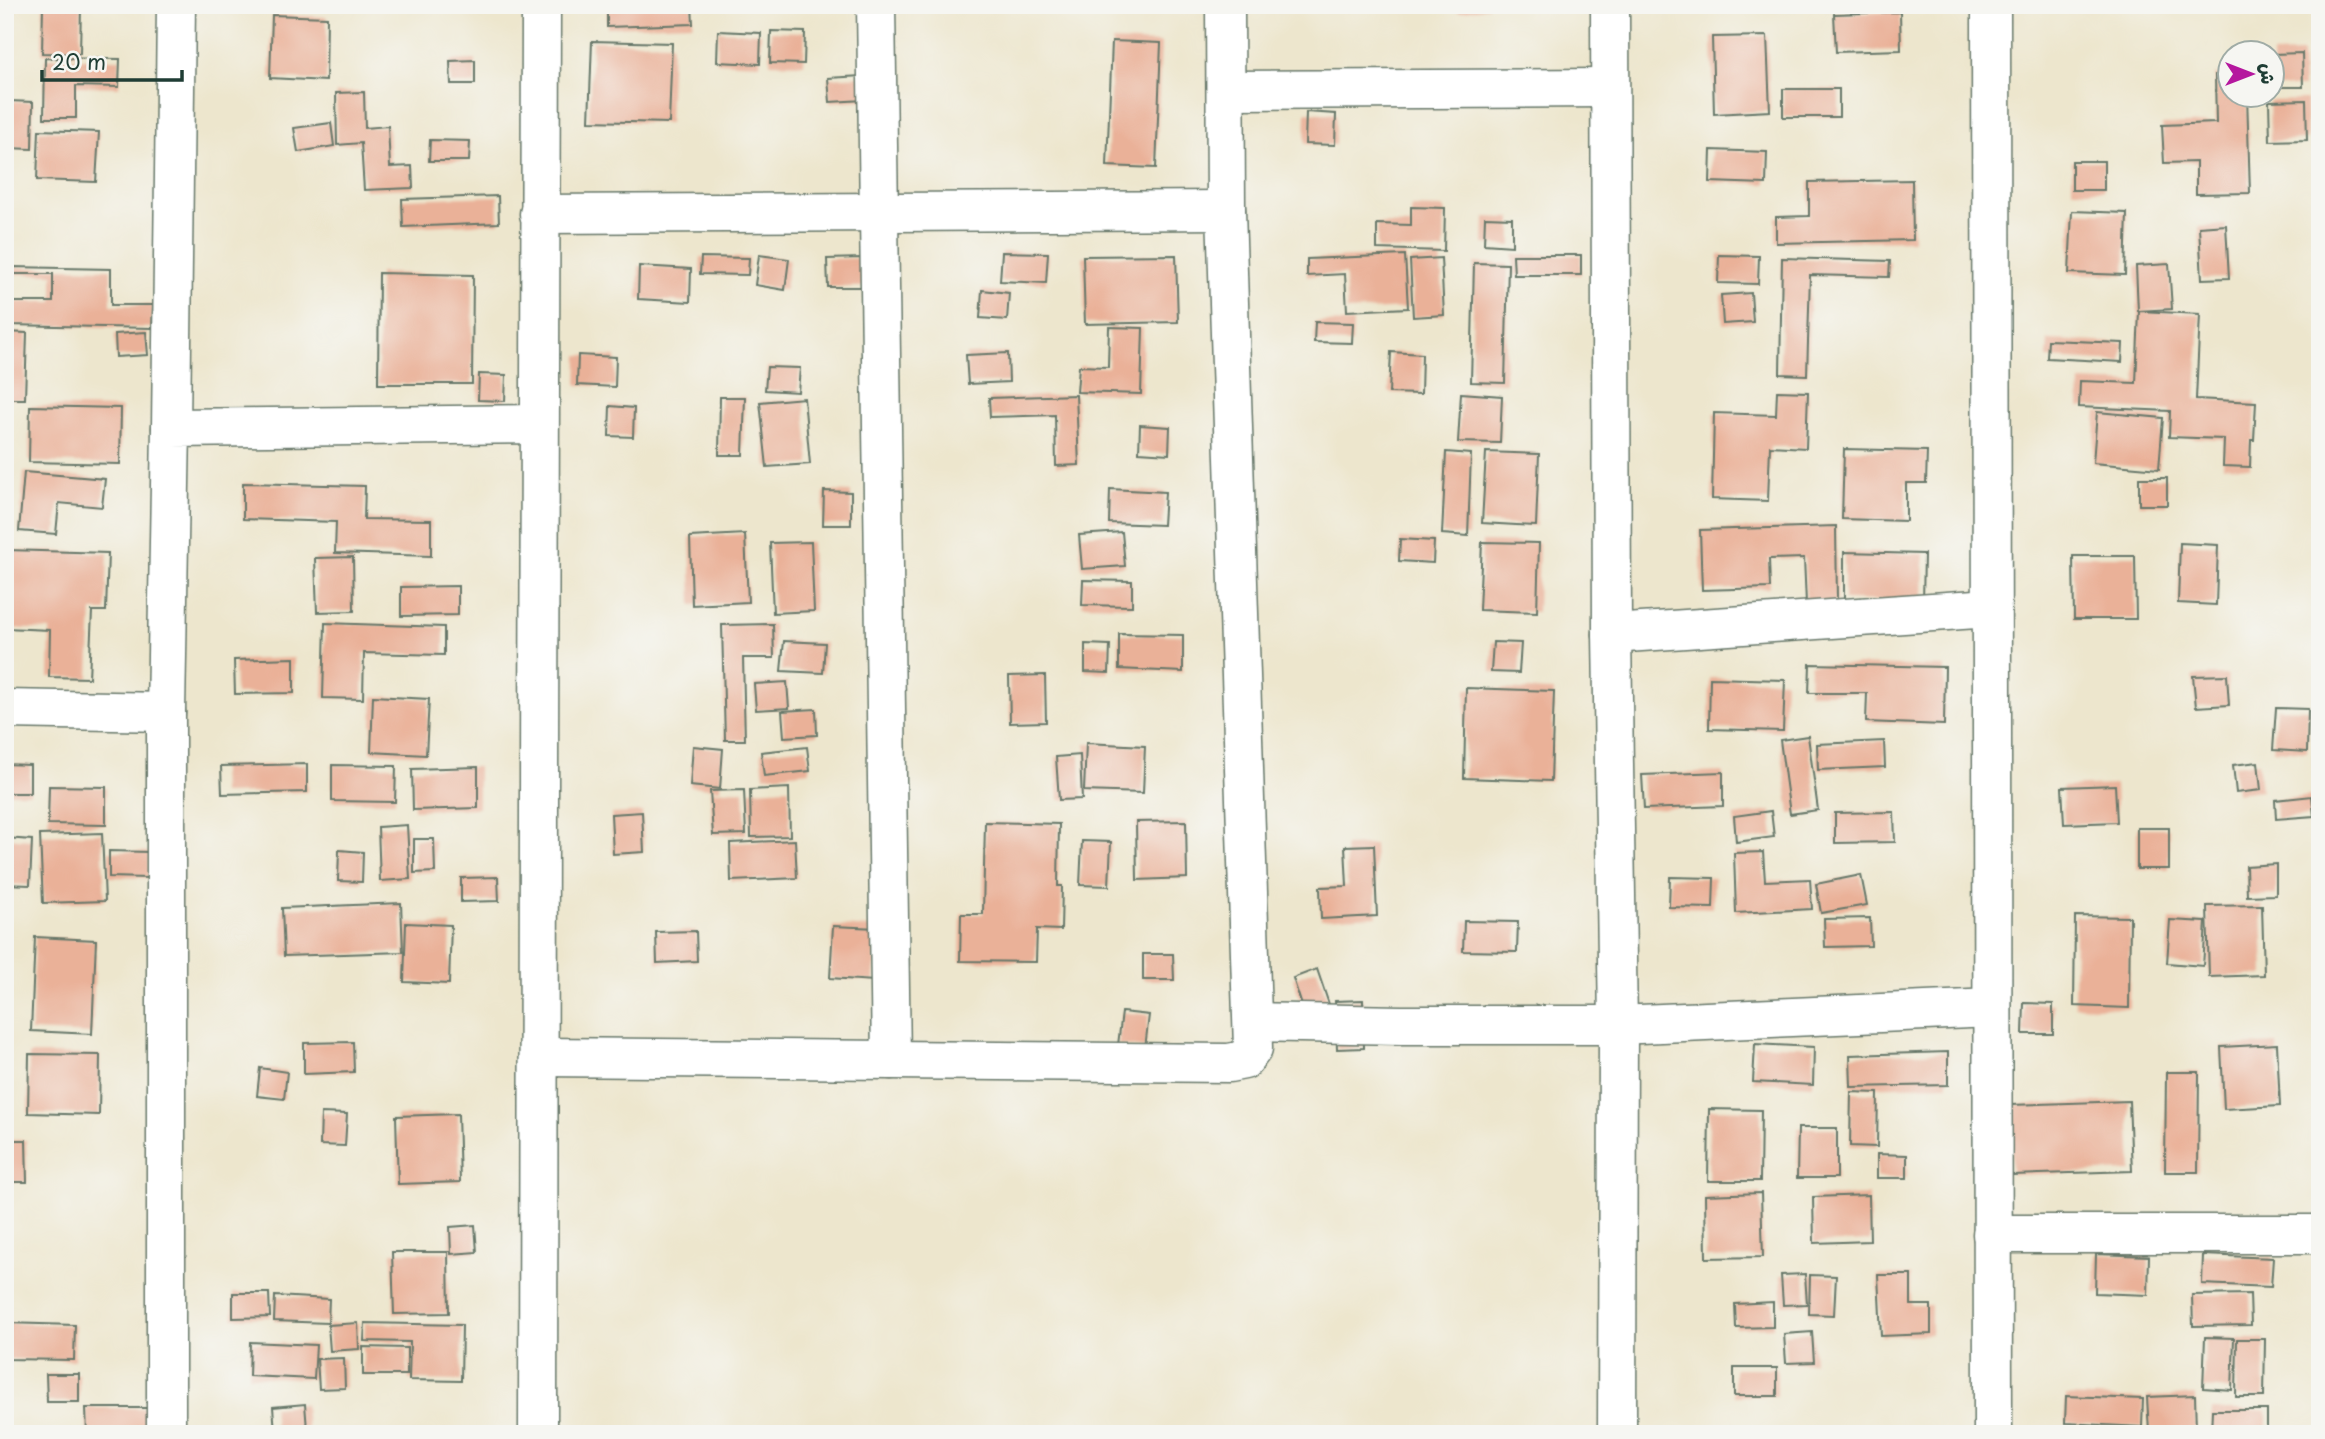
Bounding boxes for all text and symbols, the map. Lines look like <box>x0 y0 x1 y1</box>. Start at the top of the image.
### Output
scale bar <box>42 38 182 82</box>
north arrow <box>2216 38 2286 108</box>
text: 20 m <box>52 45 106 77</box>
text: ش <box>2255 64 2283 85</box>

